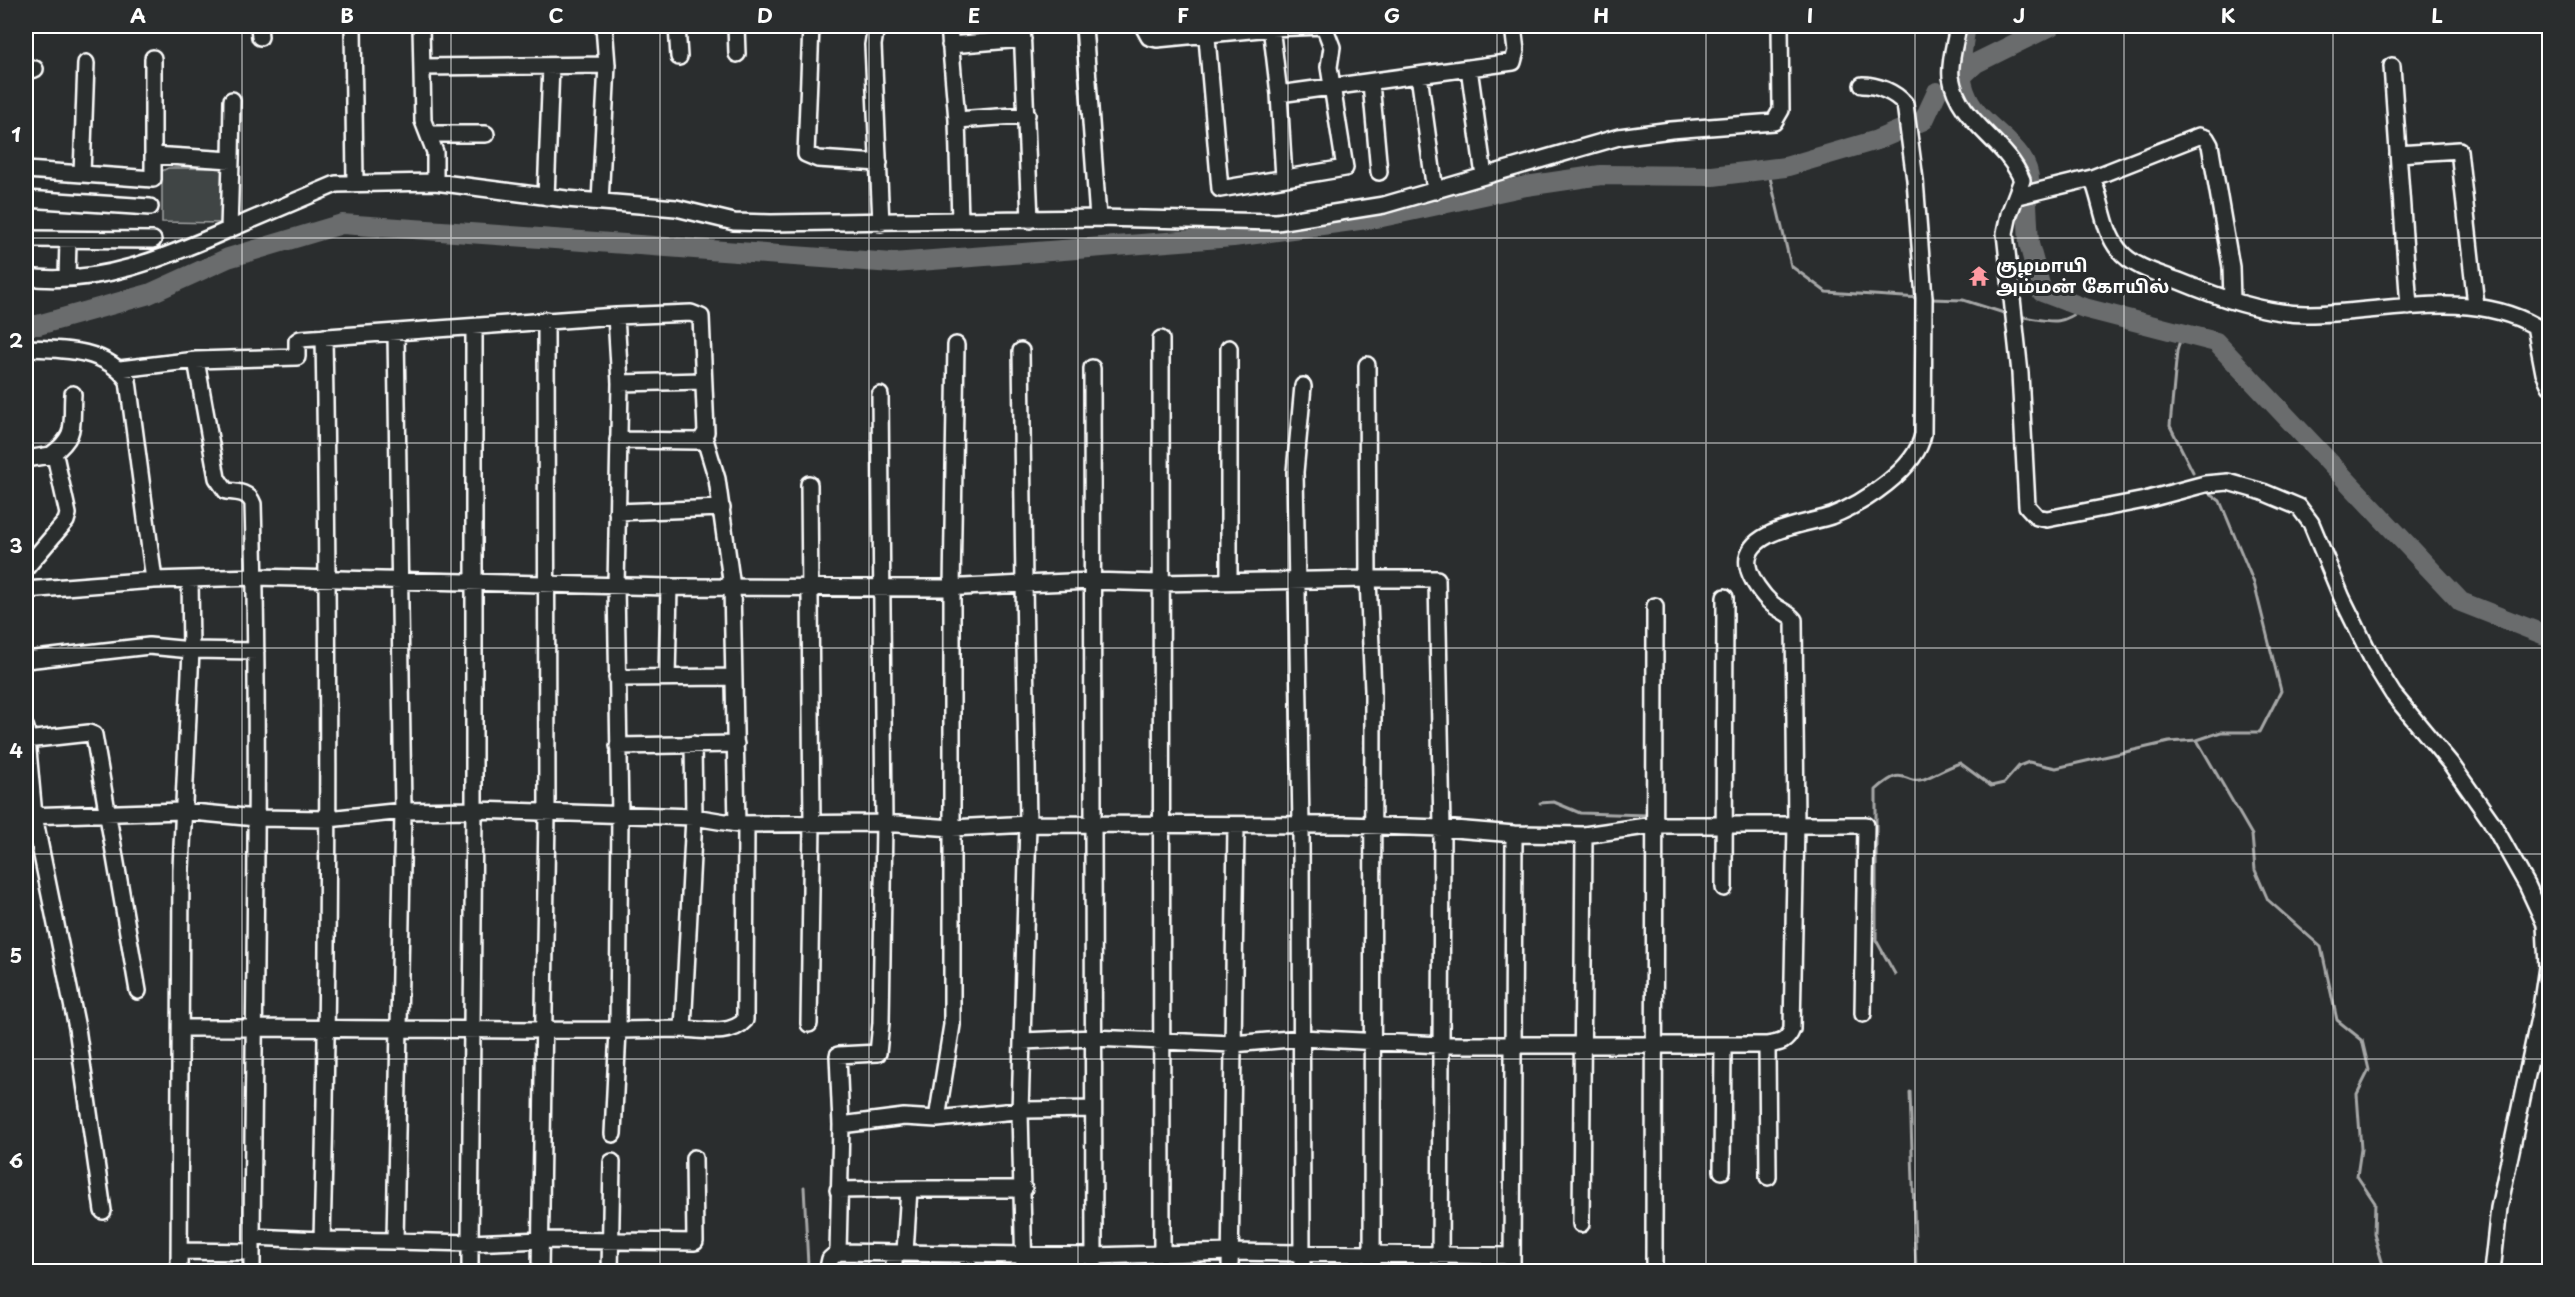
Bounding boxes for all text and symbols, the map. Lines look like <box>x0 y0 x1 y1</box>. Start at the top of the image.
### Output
text: A <box>130 0 146 30</box>
text: B <box>340 0 354 30</box>
text: C <box>548 0 564 30</box>
text: D <box>757 0 773 30</box>
text: E <box>968 0 980 30</box>
text: F <box>1177 0 1189 30</box>
text: G <box>1384 0 1400 30</box>
text: H <box>1593 0 1609 30</box>
text: I <box>1807 0 1813 30</box>
text: J <box>2013 0 2025 30</box>
text: K <box>2221 0 2236 30</box>
text: L <box>2431 0 2443 30</box>
text: 1 <box>11 119 21 149</box>
place label: குழமாயி அம்மன் கோயில் <box>1996 251 2169 299</box>
temple icon: குழமாயி அம்மன் கோயில் <box>1967 264 1991 288</box>
text: 2 <box>9 325 23 355</box>
text: 3 <box>9 530 23 560</box>
text: 4 <box>9 735 23 765</box>
text: 5 <box>10 940 22 970</box>
text: 6 <box>9 1145 23 1175</box>

